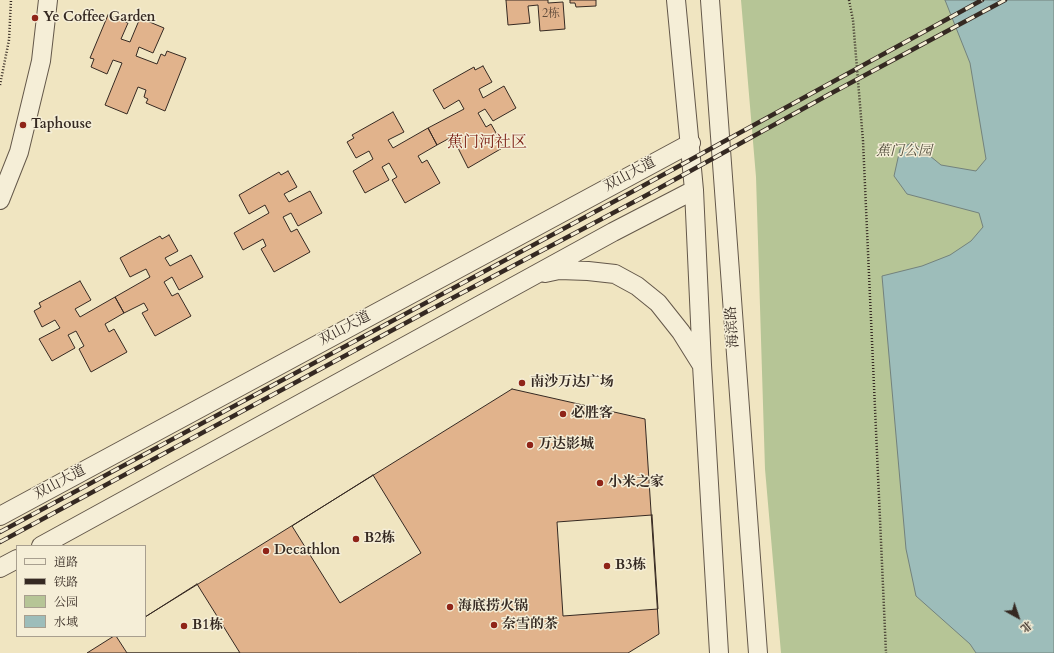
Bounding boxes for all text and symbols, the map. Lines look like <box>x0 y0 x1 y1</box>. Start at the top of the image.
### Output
house number: 2栋 <box>542 7 560 21</box>
place label: Ye Coffee Garden <box>43 10 156 26</box>
marker: Ye Coffee Garden <box>30 13 40 23</box>
place label: Taphouse <box>31 117 92 133</box>
marker: Taphouse <box>18 120 28 130</box>
district label: 蕉门河社区 <box>447 133 527 153</box>
park label: 蕉门公园 <box>876 144 932 160</box>
street label: 双山大道 <box>601 154 659 196</box>
street label: 海滨路 <box>723 305 743 349</box>
street label: 双山大道 <box>316 308 374 350</box>
place label: 南沙万达广场 <box>530 375 614 391</box>
marker: 南沙万达广场 <box>517 378 527 388</box>
place label: 必胜客 <box>571 406 613 422</box>
marker: 必胜客 <box>558 409 568 419</box>
place label: 万达影城 <box>538 437 594 453</box>
marker: 万达影城 <box>525 440 535 450</box>
street label: 双山大道 <box>31 462 89 504</box>
place label: 小米之家 <box>608 475 664 491</box>
marker: 小米之家 <box>595 478 605 488</box>
place label: B2栋 <box>364 531 395 547</box>
marker: B2栋 <box>351 534 361 544</box>
place label: Decathlon <box>274 543 340 559</box>
legend <box>16 545 146 637</box>
marker: Decathlon <box>261 546 271 556</box>
text: 道路 <box>54 554 78 570</box>
place label: B3栋 <box>615 558 646 574</box>
marker: B3栋 <box>602 561 612 571</box>
text: 铁路 <box>54 574 78 590</box>
text: 公园 <box>54 594 78 610</box>
north arrow <box>998 597 1038 637</box>
place label: 海底捞火锅 <box>458 599 528 615</box>
marker: 海底捞火锅 <box>445 602 455 612</box>
text: 水域 <box>54 614 78 630</box>
place label: 奈雪的茶 <box>502 617 558 633</box>
text: 北 <box>1017 617 1035 636</box>
place label: B1栋 <box>192 618 223 634</box>
marker: 奈雪的茶 <box>489 620 499 630</box>
marker: B1栋 <box>179 621 189 631</box>

